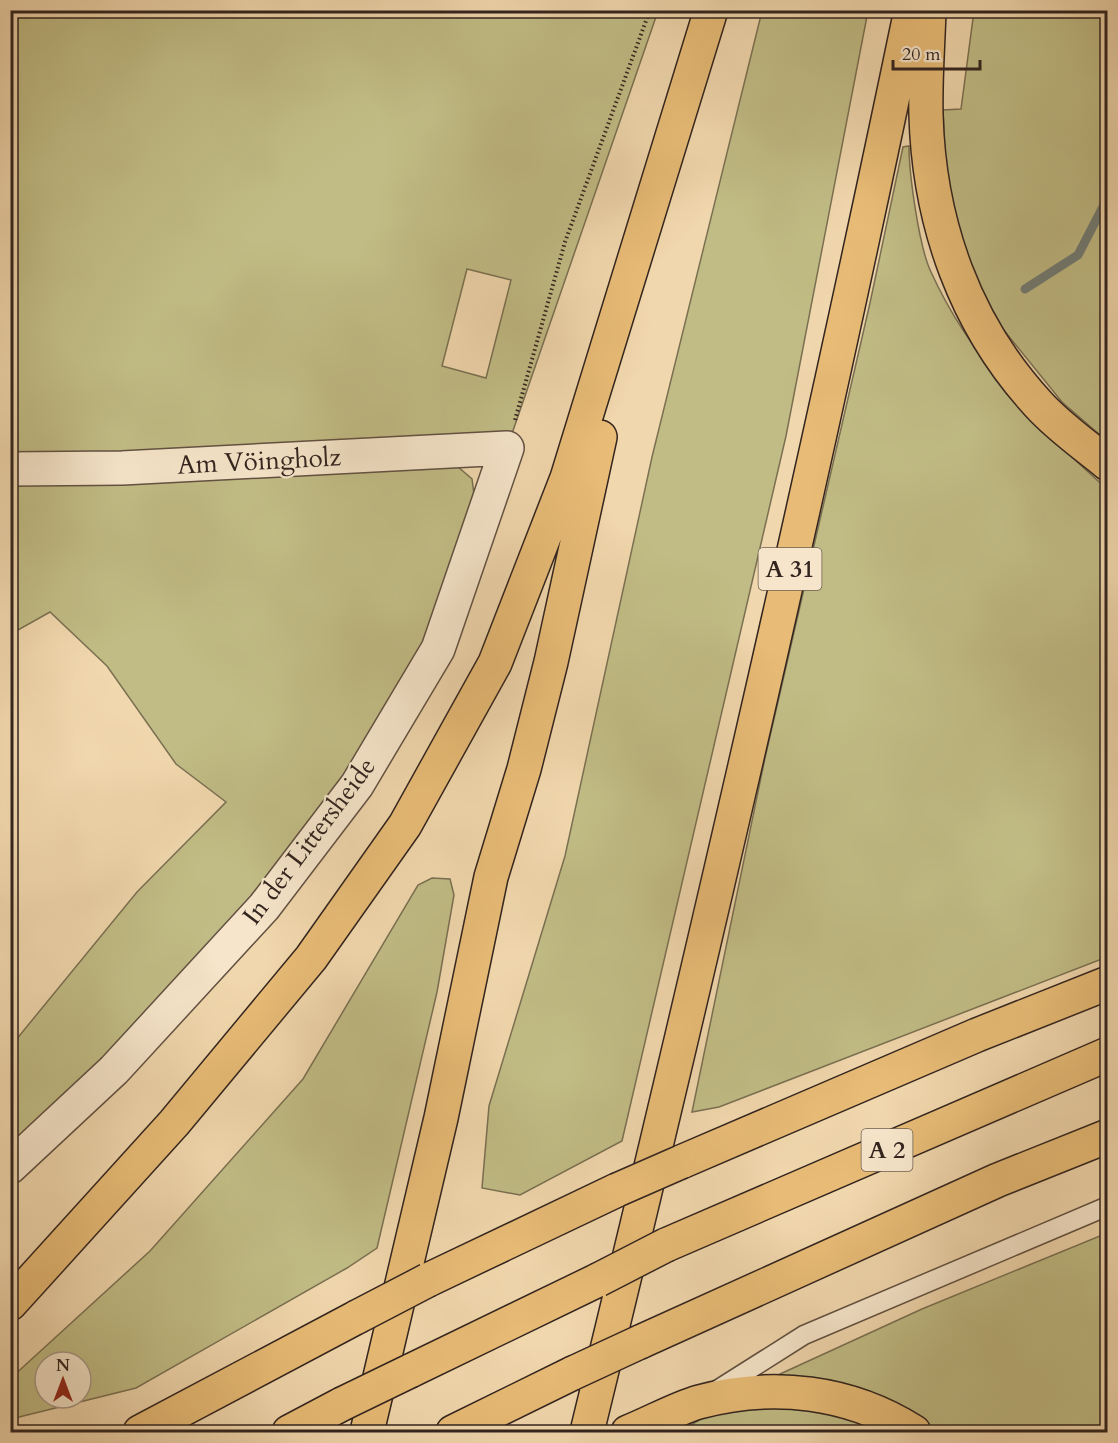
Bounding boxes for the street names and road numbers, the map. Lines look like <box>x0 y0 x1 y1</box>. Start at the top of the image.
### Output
street label: Am Vöingholz <box>176 439 342 483</box>
road number: A 31 <box>758 548 822 590</box>
street label: In der Littersheide <box>234 750 384 932</box>
road number: A 2 <box>862 1129 912 1171</box>

